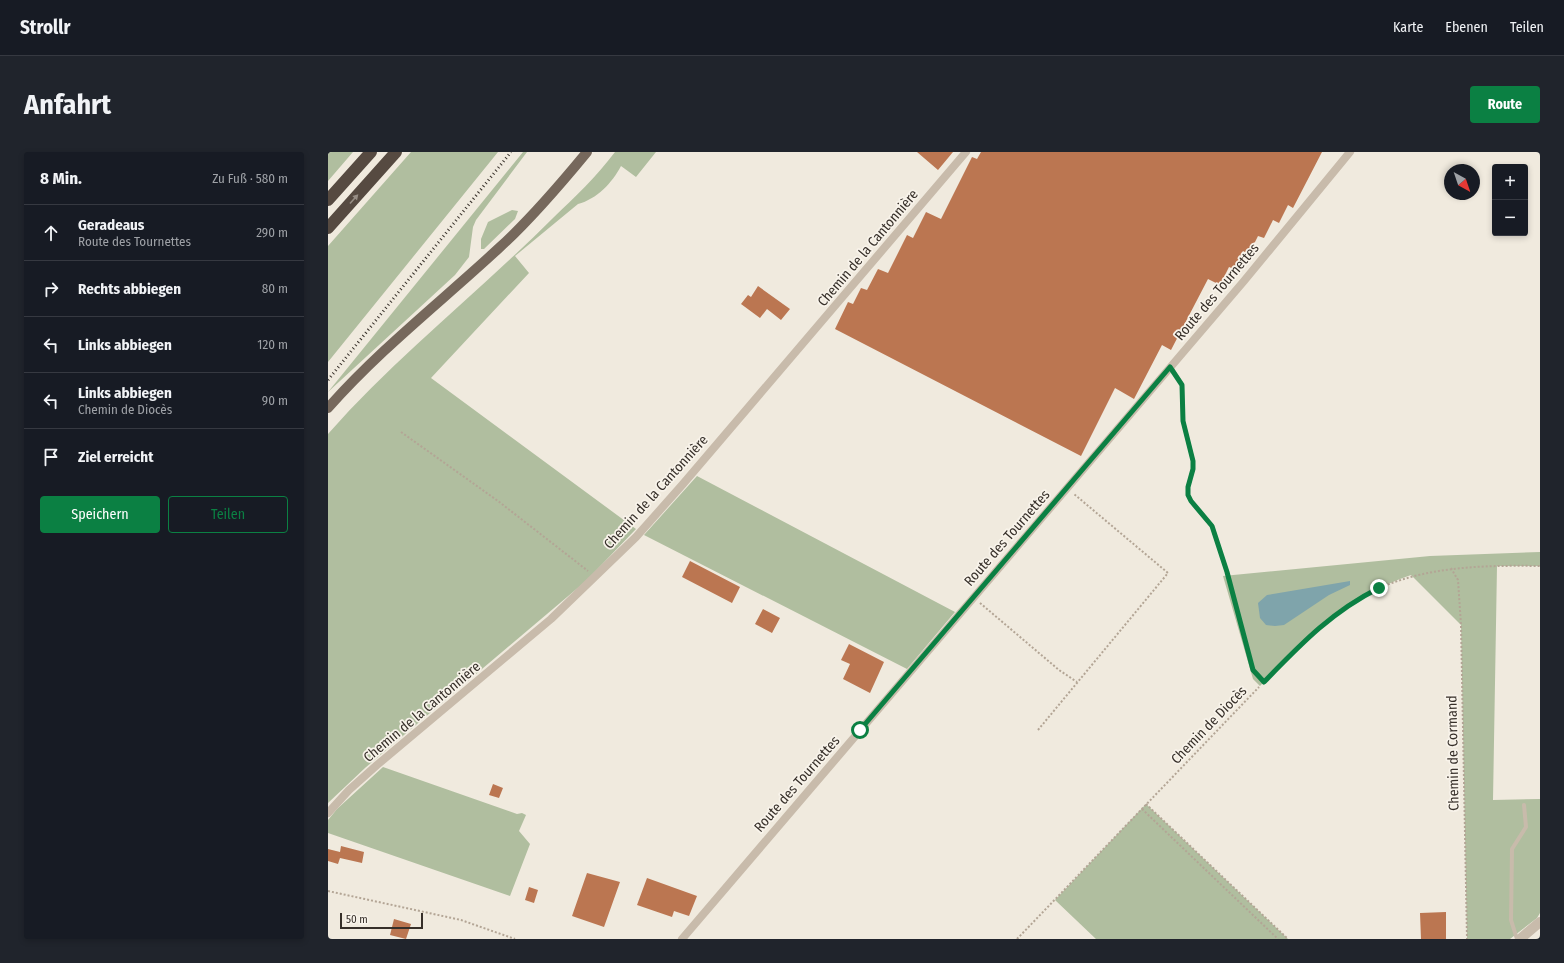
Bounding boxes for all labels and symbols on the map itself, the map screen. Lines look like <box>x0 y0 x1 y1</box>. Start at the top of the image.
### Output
north arrow <box>1444 164 1480 200</box>
street label: Chemin de la Cantonnière <box>814 186 922 310</box>
one-way arrow <box>350 194 359 204</box>
street label: Route des Tournettes <box>1171 240 1263 344</box>
street label: Chemin de la Cantonnière <box>600 432 712 552</box>
street label: Route des Tournettes <box>961 486 1053 590</box>
route end <box>1370 579 1388 597</box>
street label: Chemin de la Cantonnière <box>360 658 484 766</box>
street label: Chemin de Diocès <box>1168 683 1250 767</box>
street label: Chemin de Cormand <box>1443 695 1463 811</box>
route start <box>851 721 869 739</box>
street label: Route des Tournettes <box>751 732 843 836</box>
scale bar <box>340 911 423 930</box>

